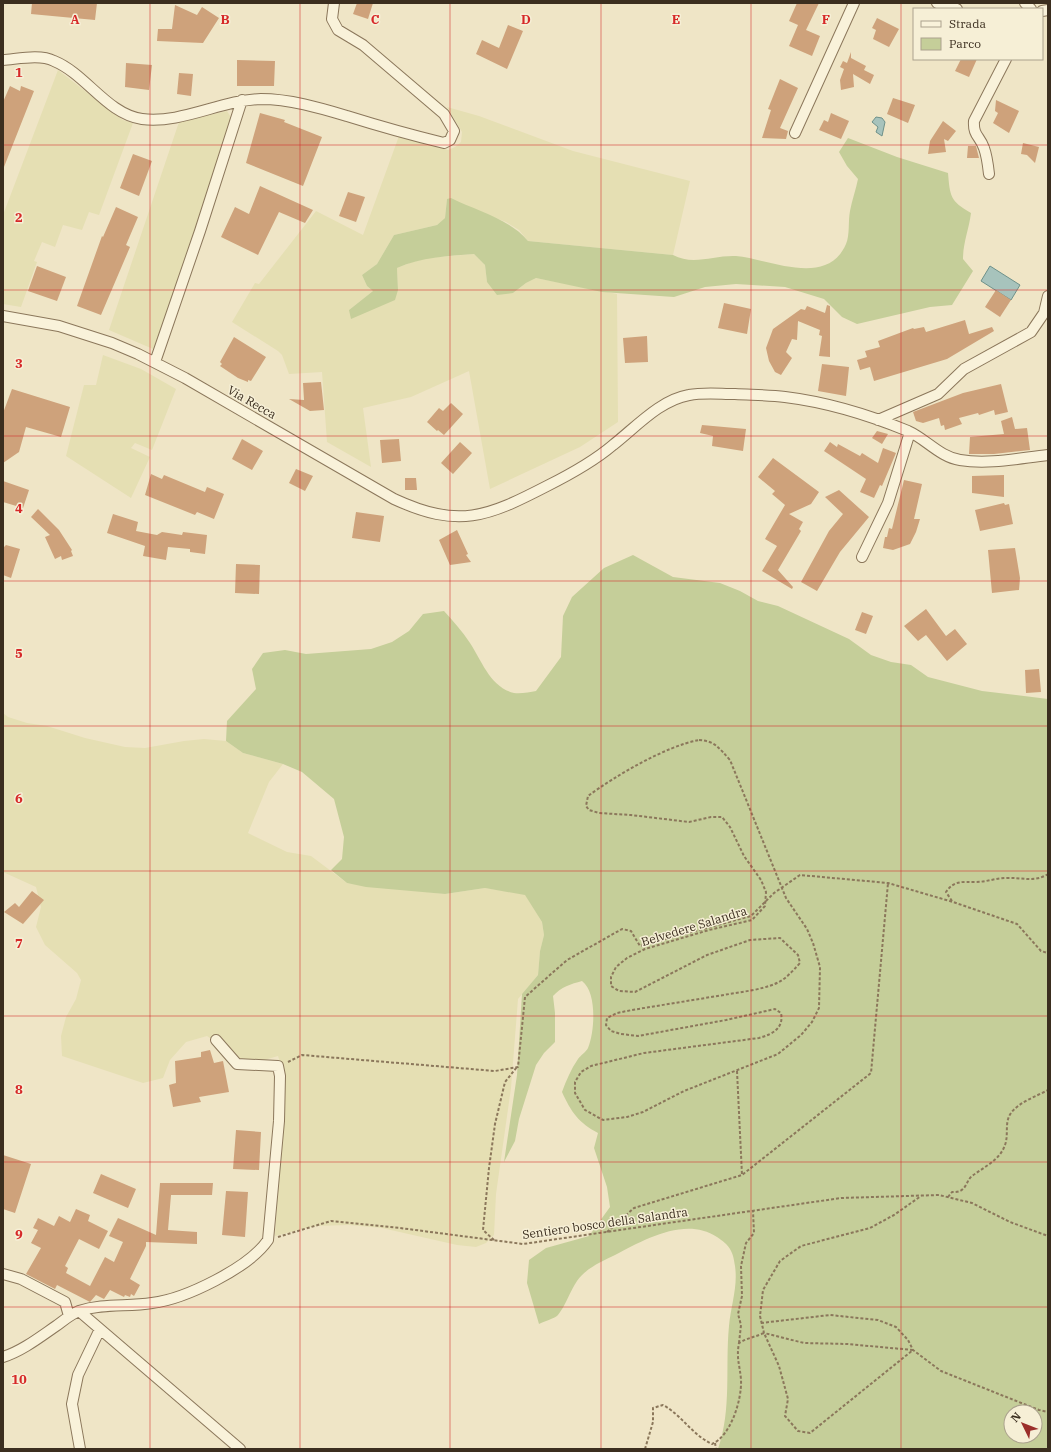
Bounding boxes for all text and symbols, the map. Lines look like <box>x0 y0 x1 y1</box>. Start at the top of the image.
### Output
legend <box>913 8 1043 60</box>
text: A <box>70 11 80 28</box>
text: B <box>220 11 230 28</box>
text: C <box>371 11 380 28</box>
text: D <box>521 11 531 28</box>
text: E <box>672 11 680 28</box>
text: F <box>822 11 830 28</box>
text: Strada <box>949 16 986 31</box>
text: Parco <box>949 36 981 51</box>
text: 1 <box>15 64 23 81</box>
text: 2 <box>15 209 23 226</box>
text: 3 <box>15 355 23 372</box>
street label: Via Recca <box>225 382 279 422</box>
text: 4 <box>15 500 23 517</box>
text: 5 <box>15 645 23 662</box>
text: 6 <box>15 790 23 807</box>
street label: Belvedere Salandra <box>639 903 749 949</box>
text: 7 <box>15 935 23 952</box>
text: 8 <box>15 1081 23 1098</box>
street label: Sentiero bosco della Salandra <box>521 1204 689 1242</box>
text: 9 <box>15 1226 23 1243</box>
text: 10 <box>11 1371 27 1388</box>
north arrow <box>1003 1404 1043 1444</box>
text: N <box>1008 1409 1024 1425</box>

